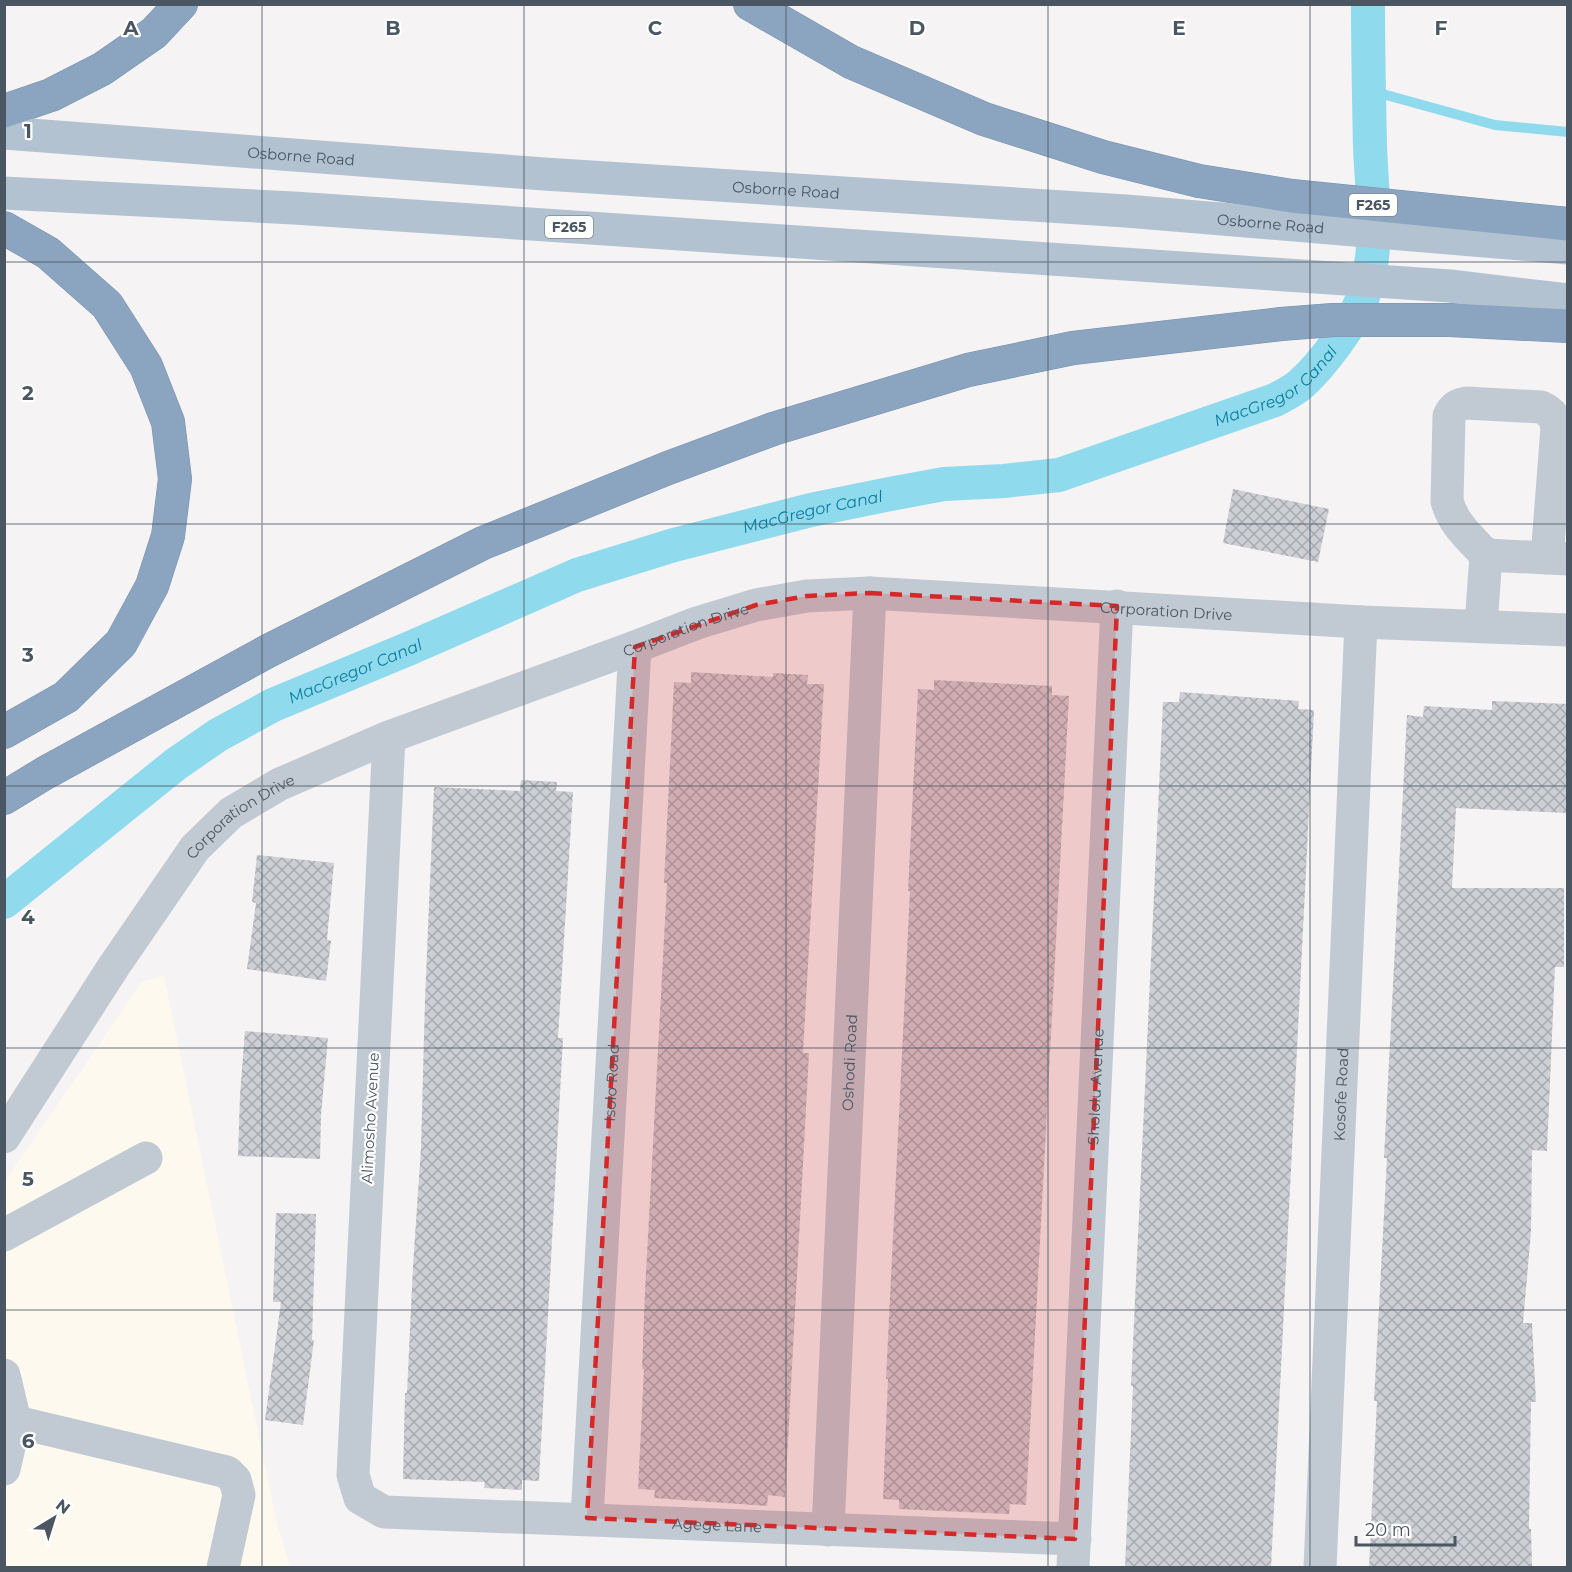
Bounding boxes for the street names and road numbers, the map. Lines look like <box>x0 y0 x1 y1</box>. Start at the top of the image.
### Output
street label: Osborne Road <box>247 142 356 169</box>
street label: Osborne Road <box>732 176 840 202</box>
road number: F265 <box>1349 194 1397 216</box>
street label: Osborne Road <box>1216 209 1325 237</box>
road number: F265 <box>545 216 593 238</box>
street label: Corporation Drive <box>1100 597 1233 624</box>
street label: Corporation Drive <box>620 598 751 660</box>
street label: Corporation Drive <box>181 769 297 862</box>
street label: Oshodi Road <box>837 1014 861 1111</box>
street label: Shololu Avenue <box>1083 1028 1107 1145</box>
street label: Isolo Road <box>599 1043 623 1122</box>
street label: Kosofe Road <box>1329 1047 1352 1142</box>
street label: Alimosho Avenue <box>357 1052 383 1184</box>
street label: Agege Lane <box>672 1513 763 1536</box>

